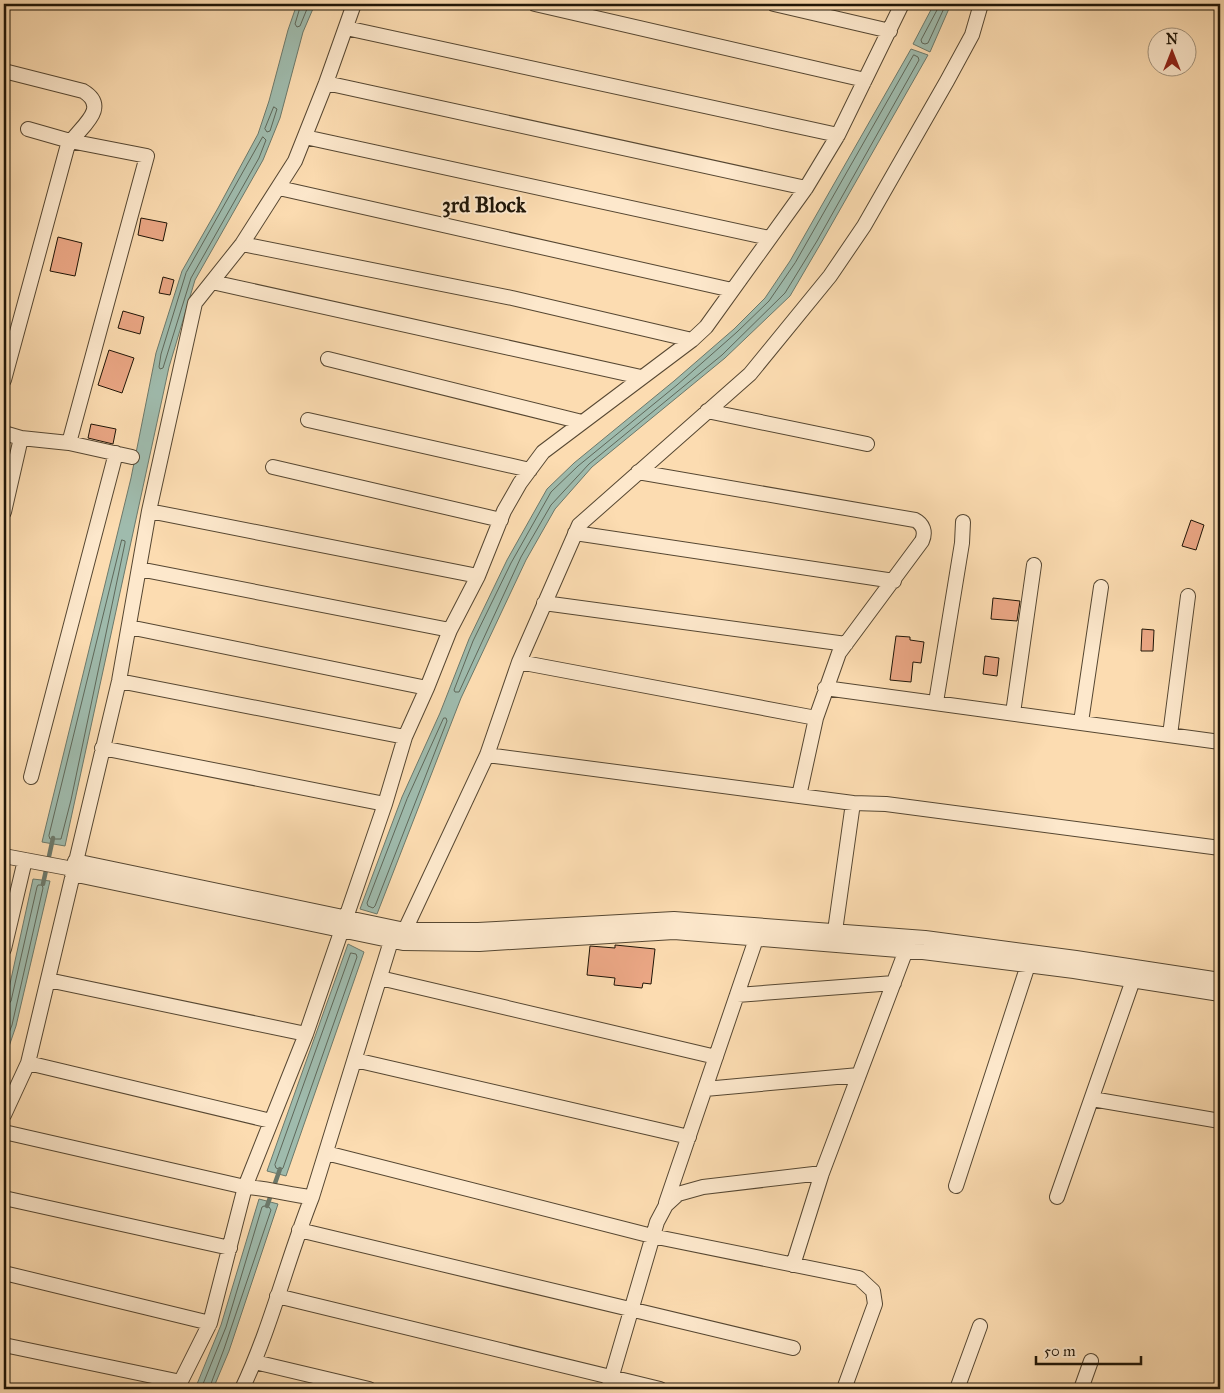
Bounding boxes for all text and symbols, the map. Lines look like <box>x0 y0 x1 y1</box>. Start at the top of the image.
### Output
north arrow <box>1146 28 1196 78</box>
text: N <box>1166 31 1178 48</box>
district label: 3rd Block <box>442 191 527 218</box>
scale bar <box>1036 1333 1142 1365</box>
text: 50 m <box>1044 1342 1076 1360</box>

